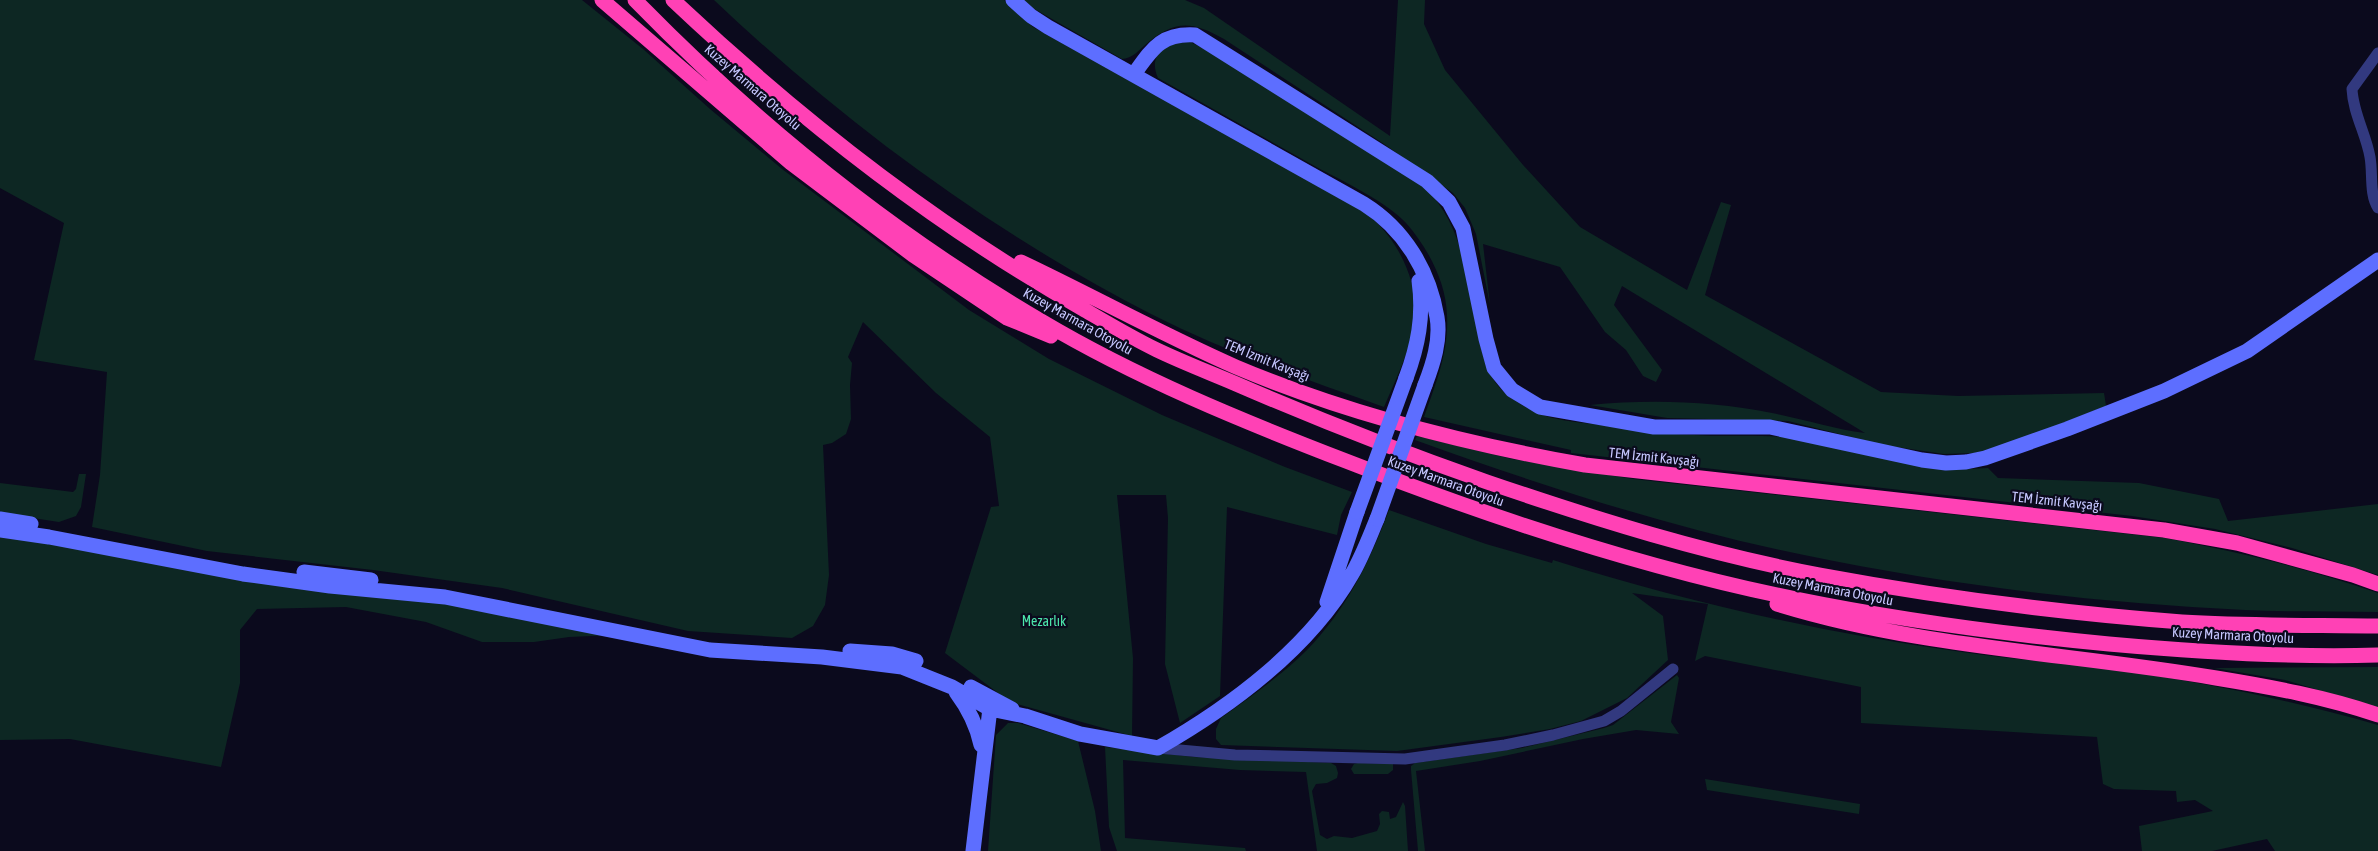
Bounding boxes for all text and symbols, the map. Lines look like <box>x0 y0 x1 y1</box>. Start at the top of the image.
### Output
street label: Kuzey Marmara Otoyolu <box>702 41 804 133</box>
street label: Kuzey Marmara Otoyolu <box>1021 284 1135 358</box>
street label: TEM İzmit Kavşağı <box>1222 336 1312 384</box>
street label: TEM İzmit Kavşağı <box>1608 444 1700 470</box>
street label: Kuzey Marmara Otoyolu <box>1386 453 1506 509</box>
street label: TEM İzmit Kavşağı <box>2011 488 2103 514</box>
street label: Kuzey Marmara Otoyolu <box>1771 569 1895 609</box>
park label: Mezarlık <box>1022 613 1066 629</box>
street label: Kuzey Marmara Otoyolu <box>2171 624 2295 646</box>

